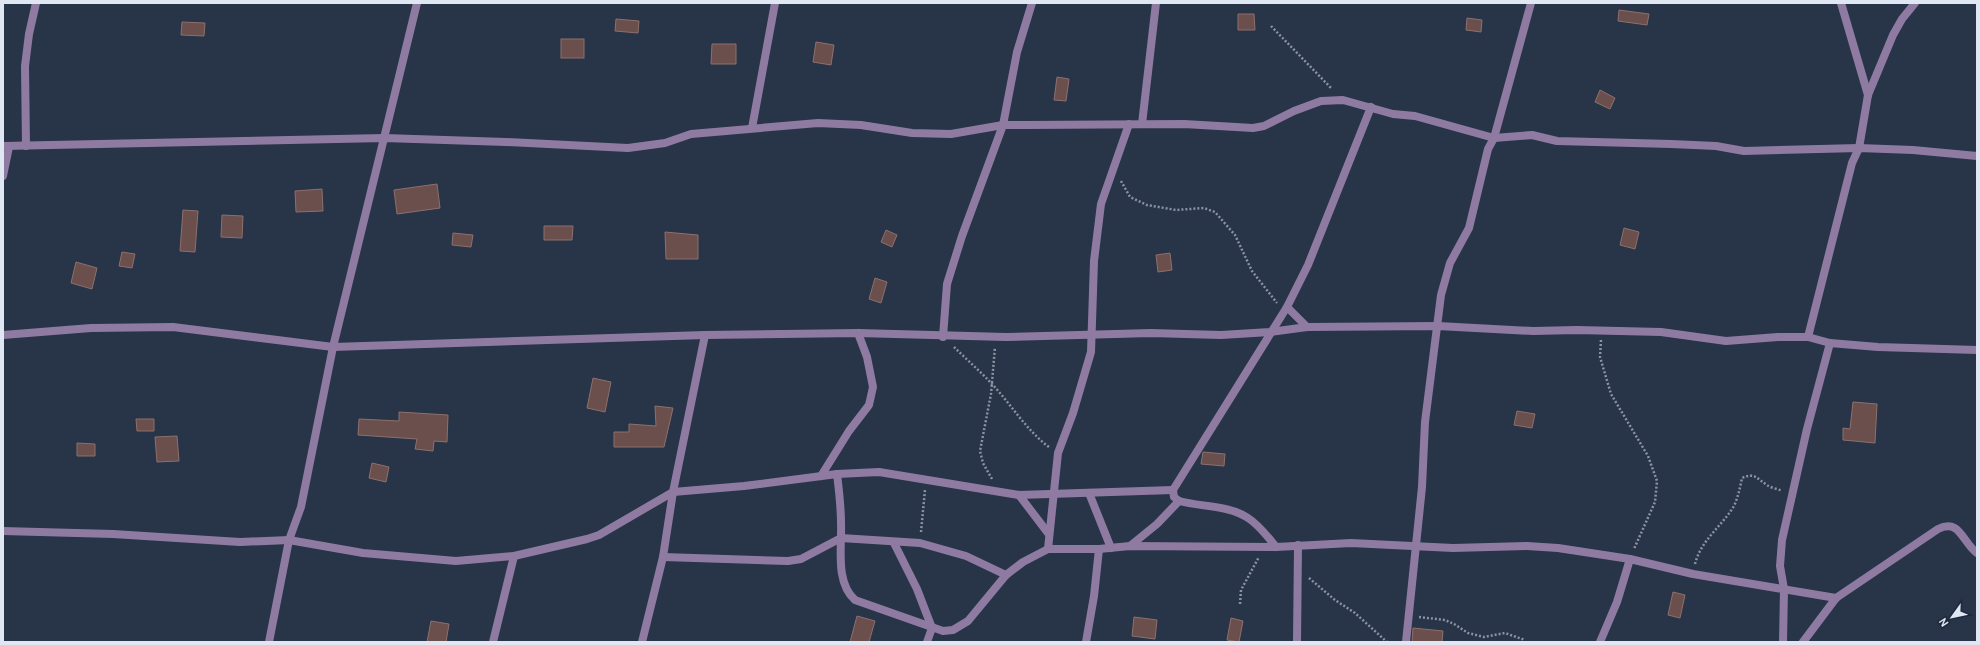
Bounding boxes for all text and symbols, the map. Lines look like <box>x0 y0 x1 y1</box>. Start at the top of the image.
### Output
north arrow <box>1932 597 1972 637</box>
text: N <box>1936 615 1952 630</box>

